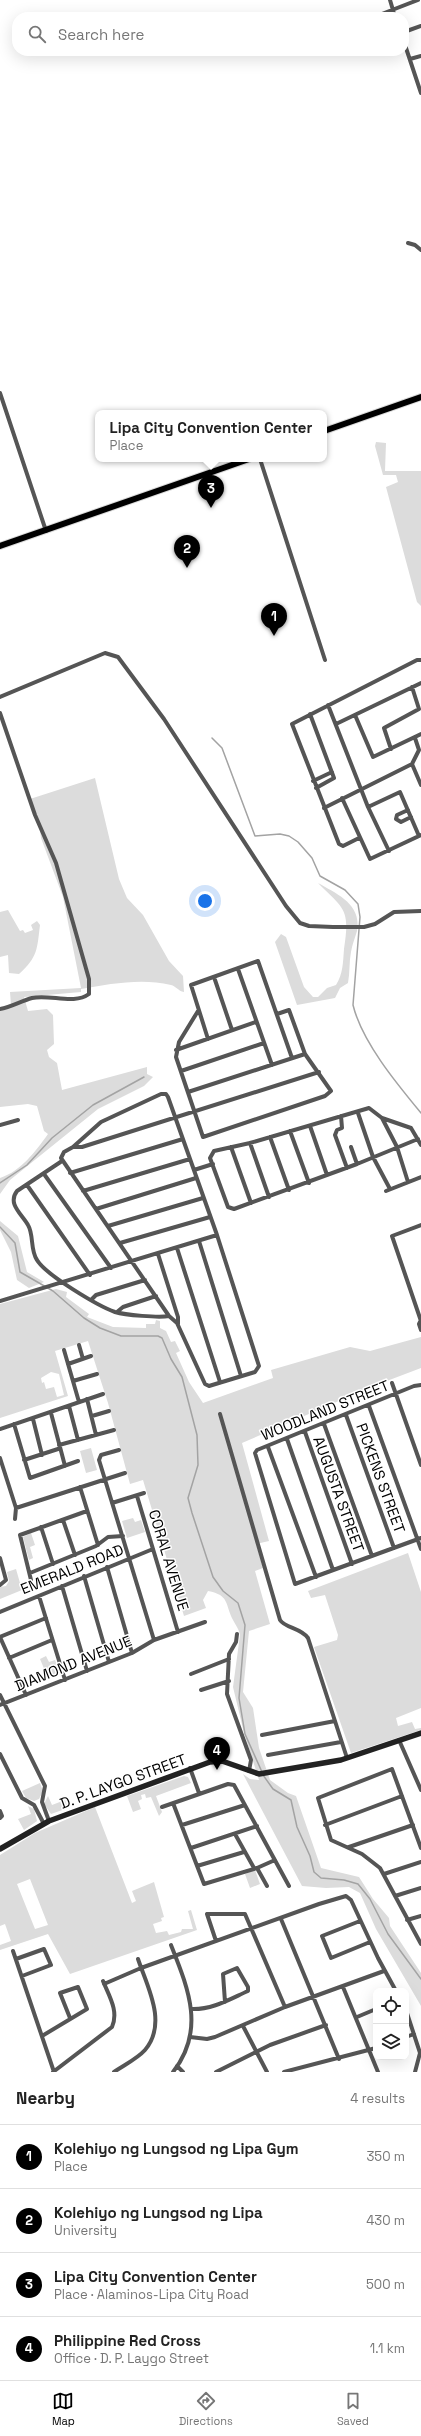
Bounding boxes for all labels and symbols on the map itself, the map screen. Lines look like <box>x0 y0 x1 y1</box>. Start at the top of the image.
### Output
pin: 3 <box>198 475 224 508</box>
pin: 2 <box>174 535 200 568</box>
pin: 1 <box>261 603 287 636</box>
your location <box>195 891 215 911</box>
street label: WOODLAND STREET <box>258 1376 392 1444</box>
street label: PICKENS STREET <box>352 1420 410 1536</box>
street label: AUGUSTA STREET <box>309 1434 369 1554</box>
street label: CORAL AVENUE <box>145 1507 193 1613</box>
street label: EMERALD ROAD <box>18 1540 126 1598</box>
street label: DIAMOND AVENUE <box>12 1631 134 1695</box>
pin: 4 <box>204 1737 230 1770</box>
street label: D. P. LAYGO STREET <box>57 1749 189 1813</box>

